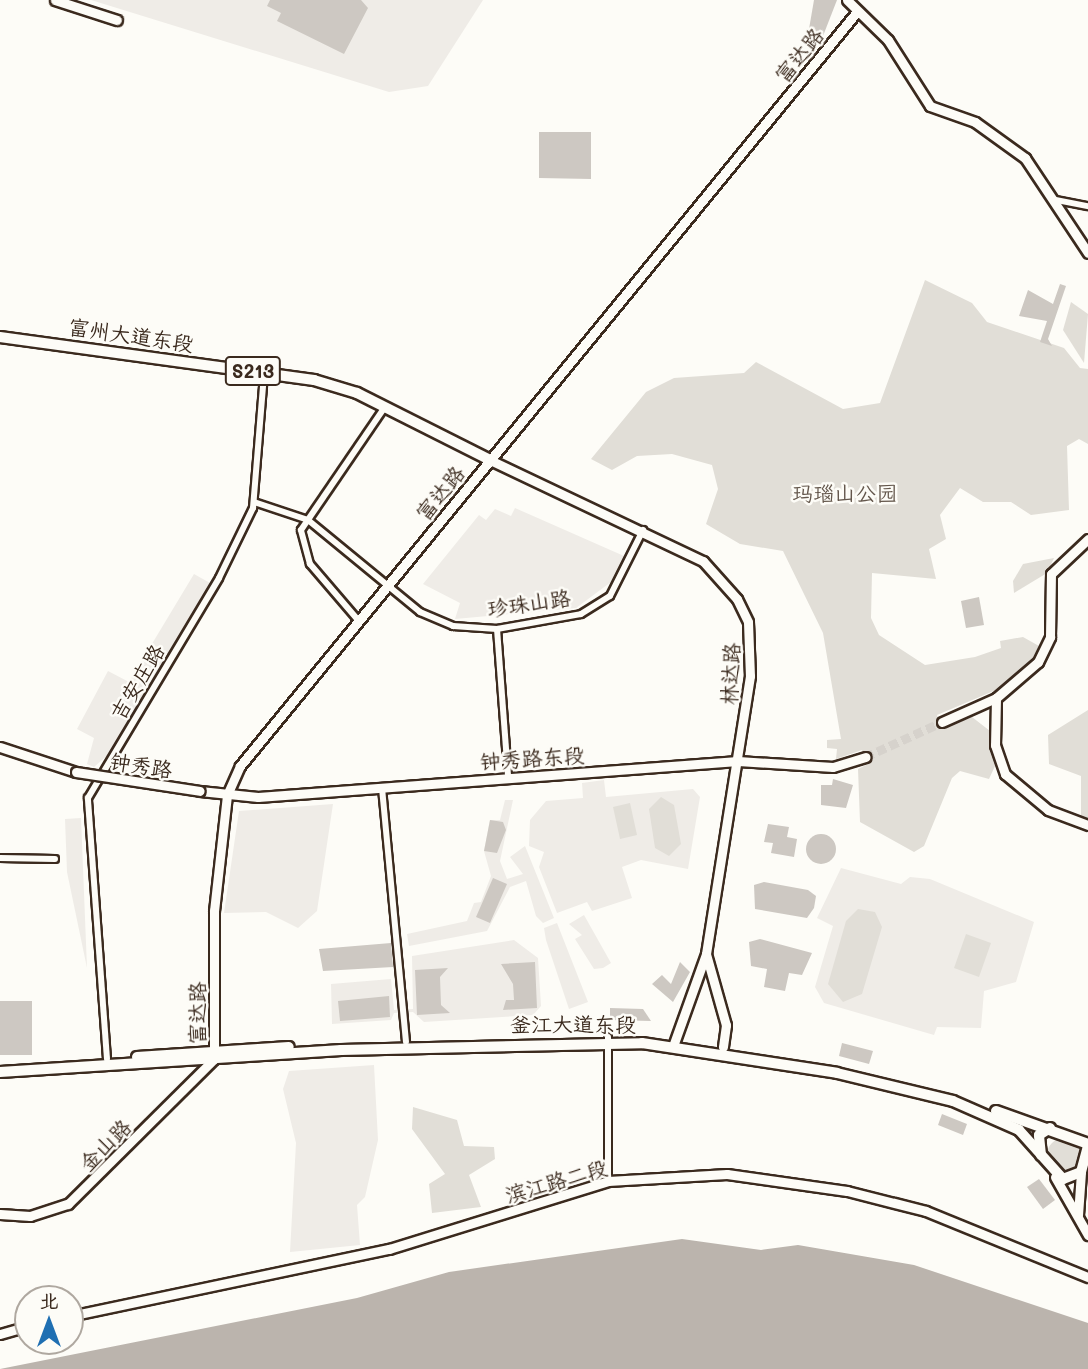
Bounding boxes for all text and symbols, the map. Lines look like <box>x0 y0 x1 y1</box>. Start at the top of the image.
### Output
street label: 富达路 <box>769 23 829 87</box>
street label: 富州大道东段 <box>67 314 195 356</box>
road number: S213 <box>223 356 283 386</box>
street label: 富达路 <box>410 461 470 525</box>
park label: 玛瑙山公园 <box>793 480 897 506</box>
street label: 珍珠山路 <box>486 585 572 621</box>
street label: 吉安庄路 <box>105 640 169 724</box>
street label: 林达路 <box>716 642 744 706</box>
street label: 钟秀路东段 <box>479 742 585 774</box>
street label: 钟秀路 <box>108 748 174 782</box>
street label: 富达路 <box>184 982 210 1044</box>
street label: 釜江大道东段 <box>510 1011 636 1037</box>
street label: 金山路 <box>74 1114 136 1176</box>
street label: 滨江路二段 <box>502 1154 610 1208</box>
north arrow <box>14 1285 84 1355</box>
text: 北 <box>39 1288 59 1313</box>

